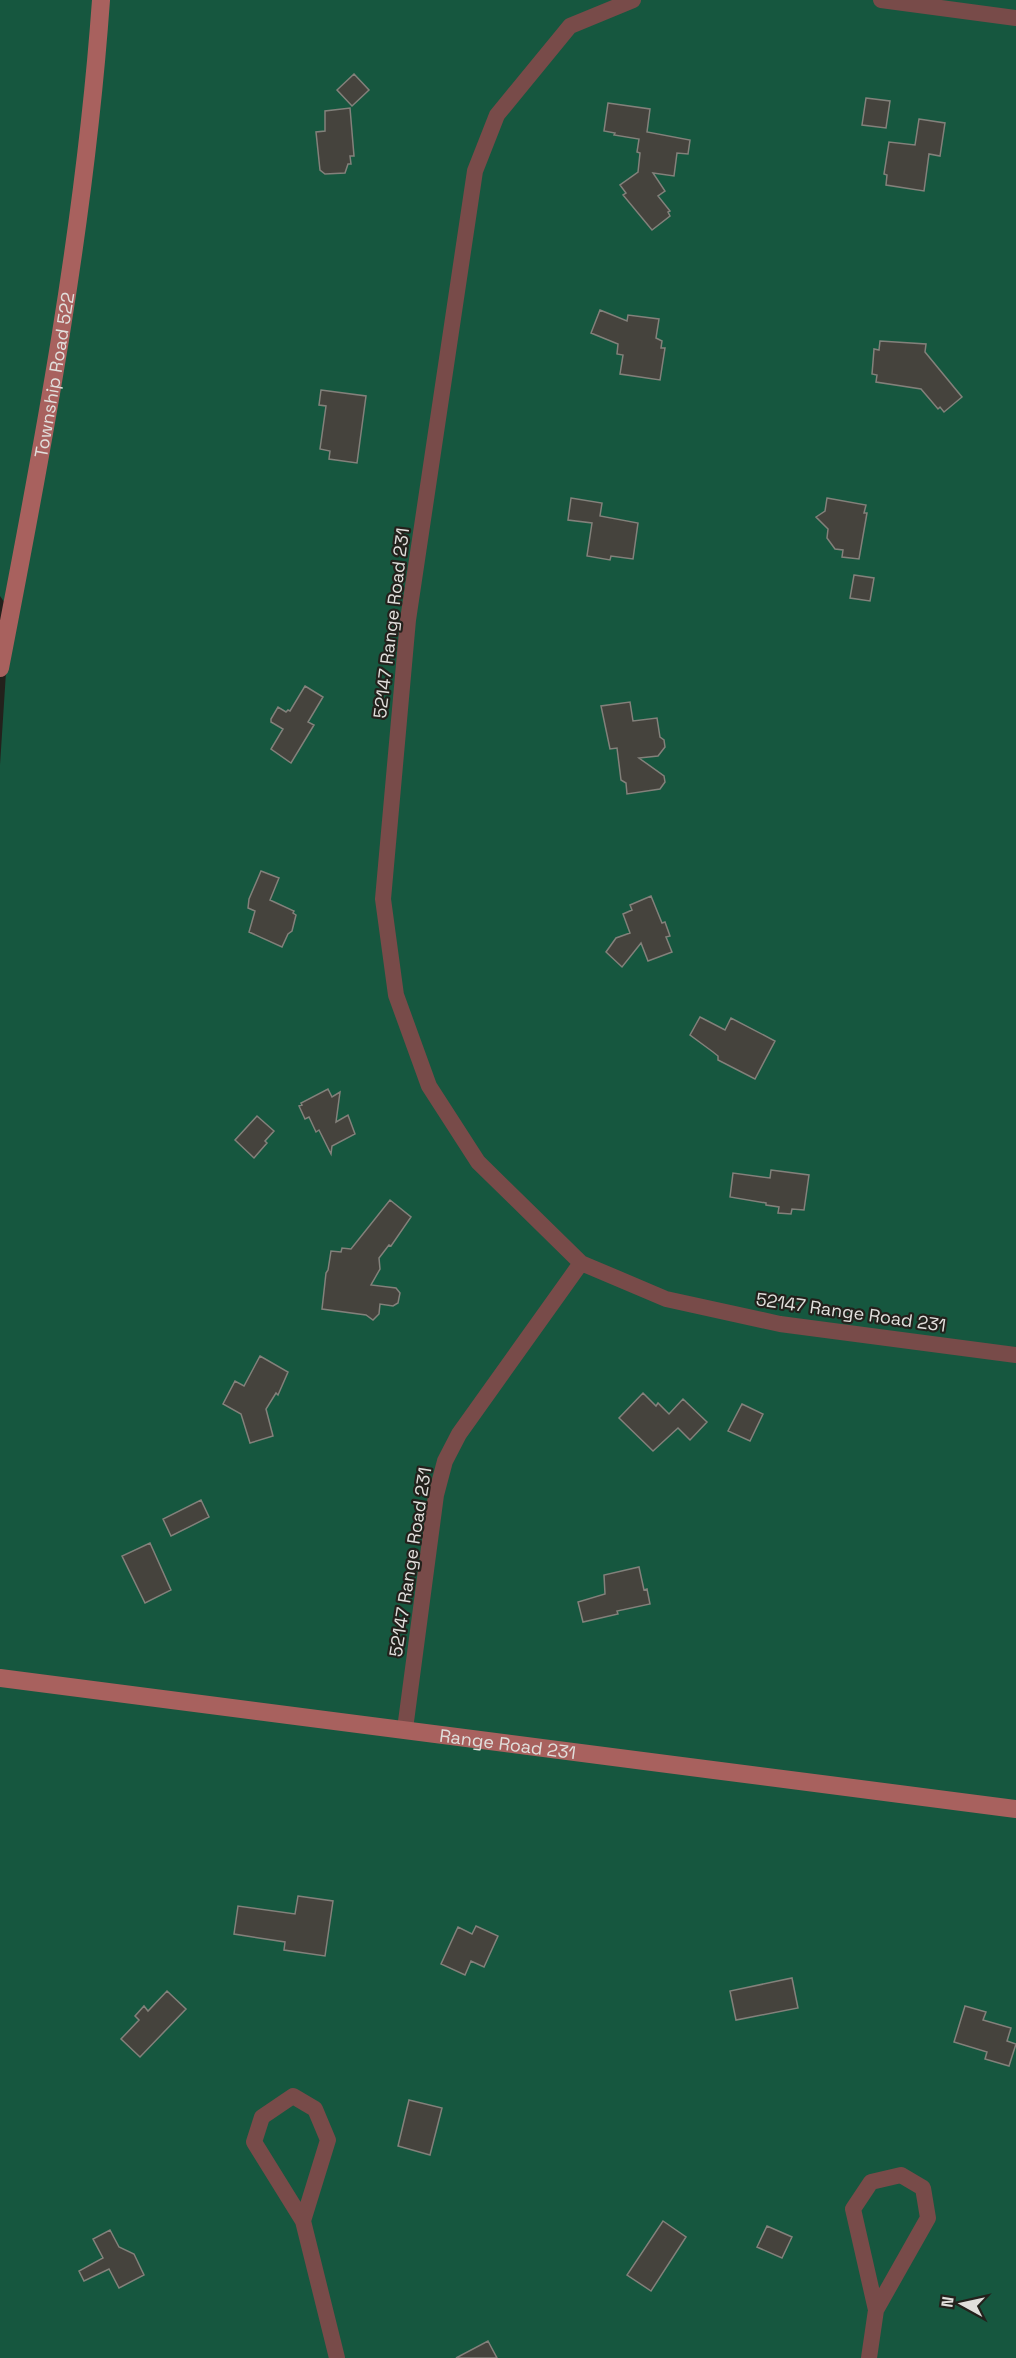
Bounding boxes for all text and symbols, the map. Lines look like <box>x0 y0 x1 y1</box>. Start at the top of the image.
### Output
street label: Township Road 522 <box>28 290 79 460</box>
street label: 52147 Range Road 231 <box>368 526 414 720</box>
street label: 52147 Range Road 231 <box>754 1287 948 1337</box>
street label: 52147 Range Road 231 <box>384 1465 436 1659</box>
street label: Range Road 231 <box>438 1723 577 1764</box>
north arrow <box>932 2274 992 2334</box>
text: N <box>936 2295 959 2309</box>

